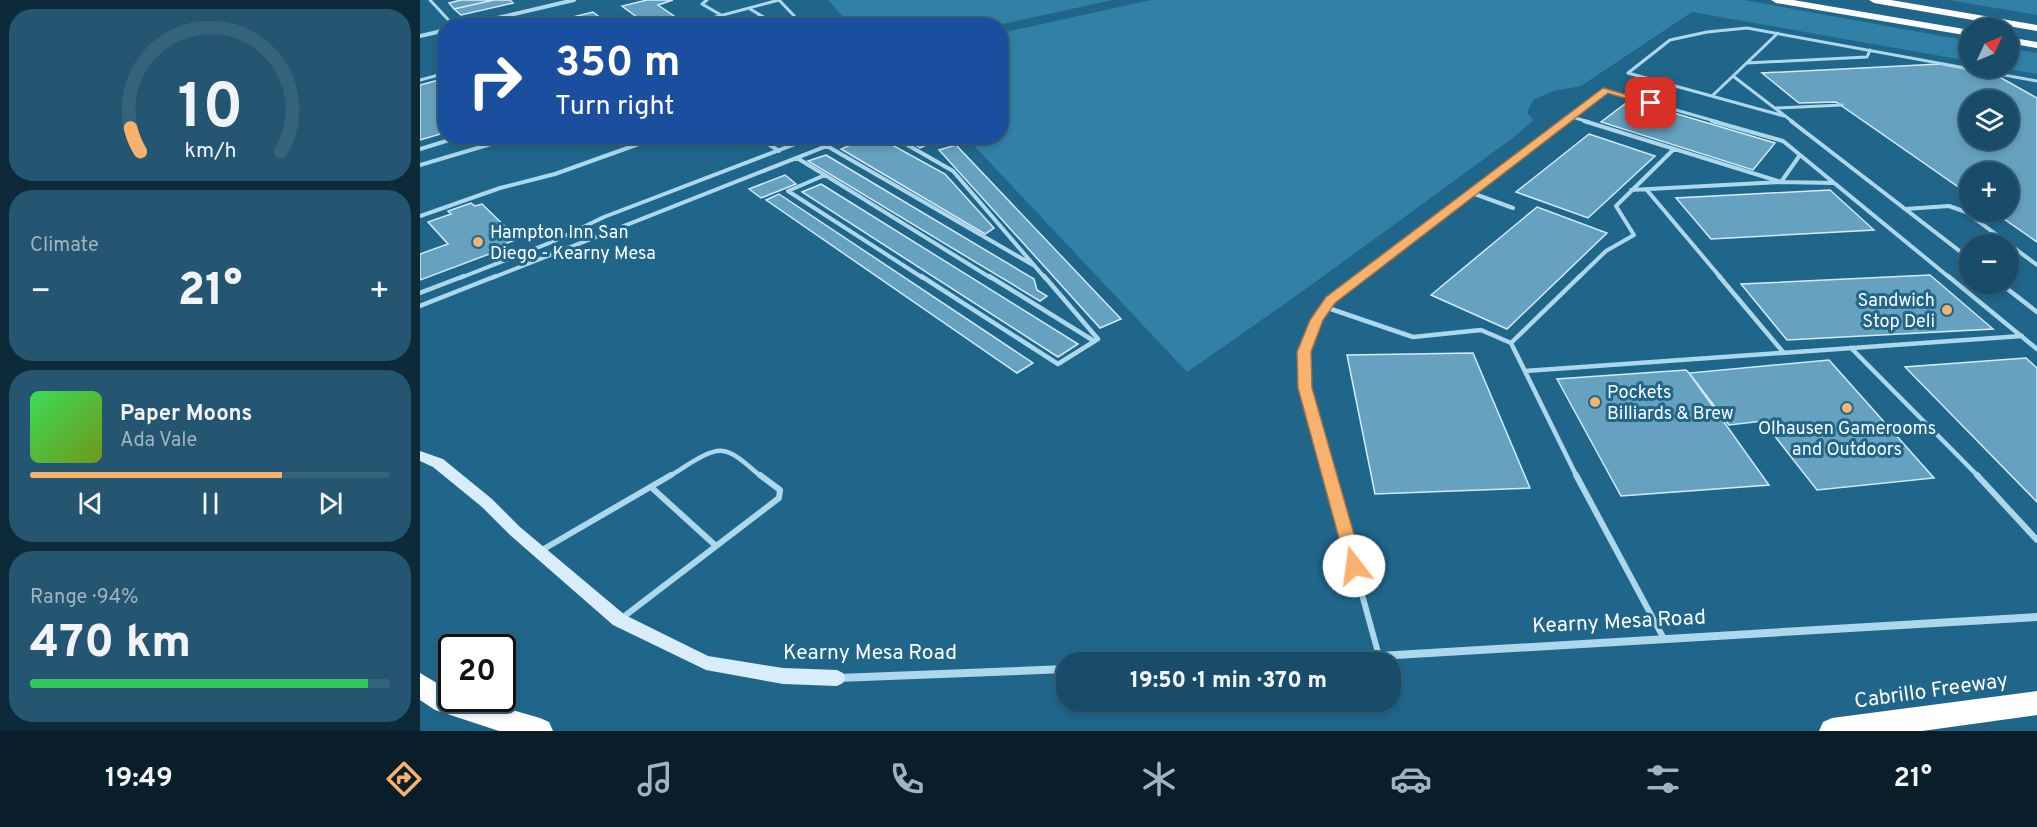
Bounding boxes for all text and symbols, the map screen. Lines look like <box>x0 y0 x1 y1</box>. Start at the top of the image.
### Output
north arrow <box>1959 18 2019 78</box>
map controls <box>1959 18 2019 294</box>
text: 350 m <box>555 38 681 91</box>
icon: right <box>456 42 534 120</box>
text: 10 <box>177 71 243 150</box>
pin <box>1625 77 1676 128</box>
icon: arrive <box>1634 86 1667 119</box>
text: Turn right <box>555 90 674 124</box>
button: layers <box>1959 90 2019 150</box>
text: km/h <box>184 138 236 165</box>
button: + <box>1959 162 2019 222</box>
place label: Hampton Inn San Diego - Kearny Mesa <box>490 222 656 266</box>
text: Climate <box>30 233 99 259</box>
button: − <box>1959 234 2019 294</box>
marker: Hampton Inn San Diego - Kearny Mesa <box>471 235 485 249</box>
text: 21° <box>178 264 242 321</box>
text: − <box>30 272 51 314</box>
text: + <box>369 272 390 314</box>
place label: Sandwich Stop Deli <box>1857 290 1935 334</box>
marker: Sandwich Stop Deli <box>1940 303 1954 317</box>
place label: Pockets Billiards & Brew <box>1607 382 1734 426</box>
marker: Pockets Billiards & Brew <box>1588 395 1602 409</box>
text: Paper Moons <box>120 401 252 428</box>
marker: Olhausen Gamerooms and Outdoors <box>1840 401 1854 415</box>
place label: Olhausen Gamerooms and Outdoors <box>1758 418 1936 462</box>
text: Ada Vale <box>120 428 197 454</box>
icon: previous <box>74 487 107 520</box>
icon: pause <box>194 487 227 520</box>
icon: next <box>314 487 347 520</box>
position arrow <box>1322 534 1386 598</box>
text: Range · 94% <box>30 585 139 611</box>
street label: Kearny Mesa Road <box>1531 604 1707 641</box>
text: 470 km <box>30 616 191 673</box>
speed limit sign: 20 <box>438 634 516 712</box>
street label: Kearny Mesa Road <box>783 640 957 667</box>
street label: Cabrillo Freeway <box>1853 667 2010 716</box>
text: 19:50 · 1 min · 370 m <box>1130 668 1327 695</box>
icon: directions <box>383 758 425 800</box>
icon: music <box>634 758 676 800</box>
icon: phone <box>886 758 928 800</box>
icon: climate <box>1138 758 1180 800</box>
icon: car <box>1390 758 1432 800</box>
icon: filters <box>1642 758 1684 800</box>
text: 19:49 <box>105 762 173 796</box>
text: 21° <box>1894 762 1932 796</box>

